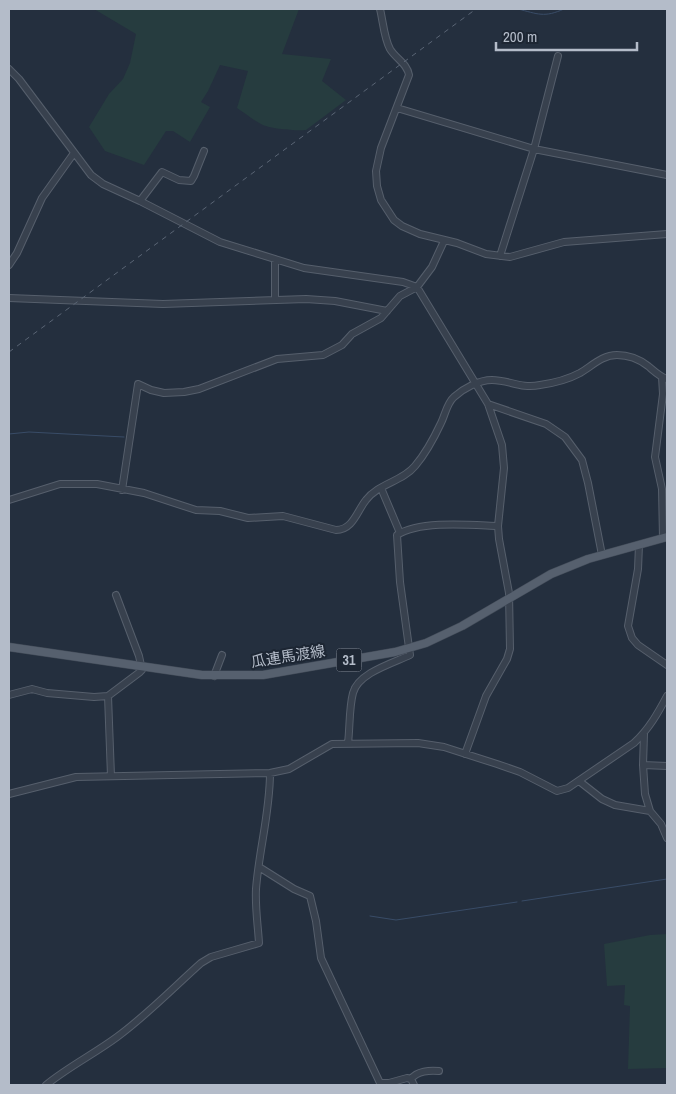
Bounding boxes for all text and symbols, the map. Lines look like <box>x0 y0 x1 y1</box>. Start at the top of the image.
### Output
scale bar <box>496 20 637 52</box>
text: 200 m <box>503 26 537 47</box>
street label: 瓜連馬渡線 <box>249 640 327 672</box>
road number: 31 <box>336 648 362 672</box>

